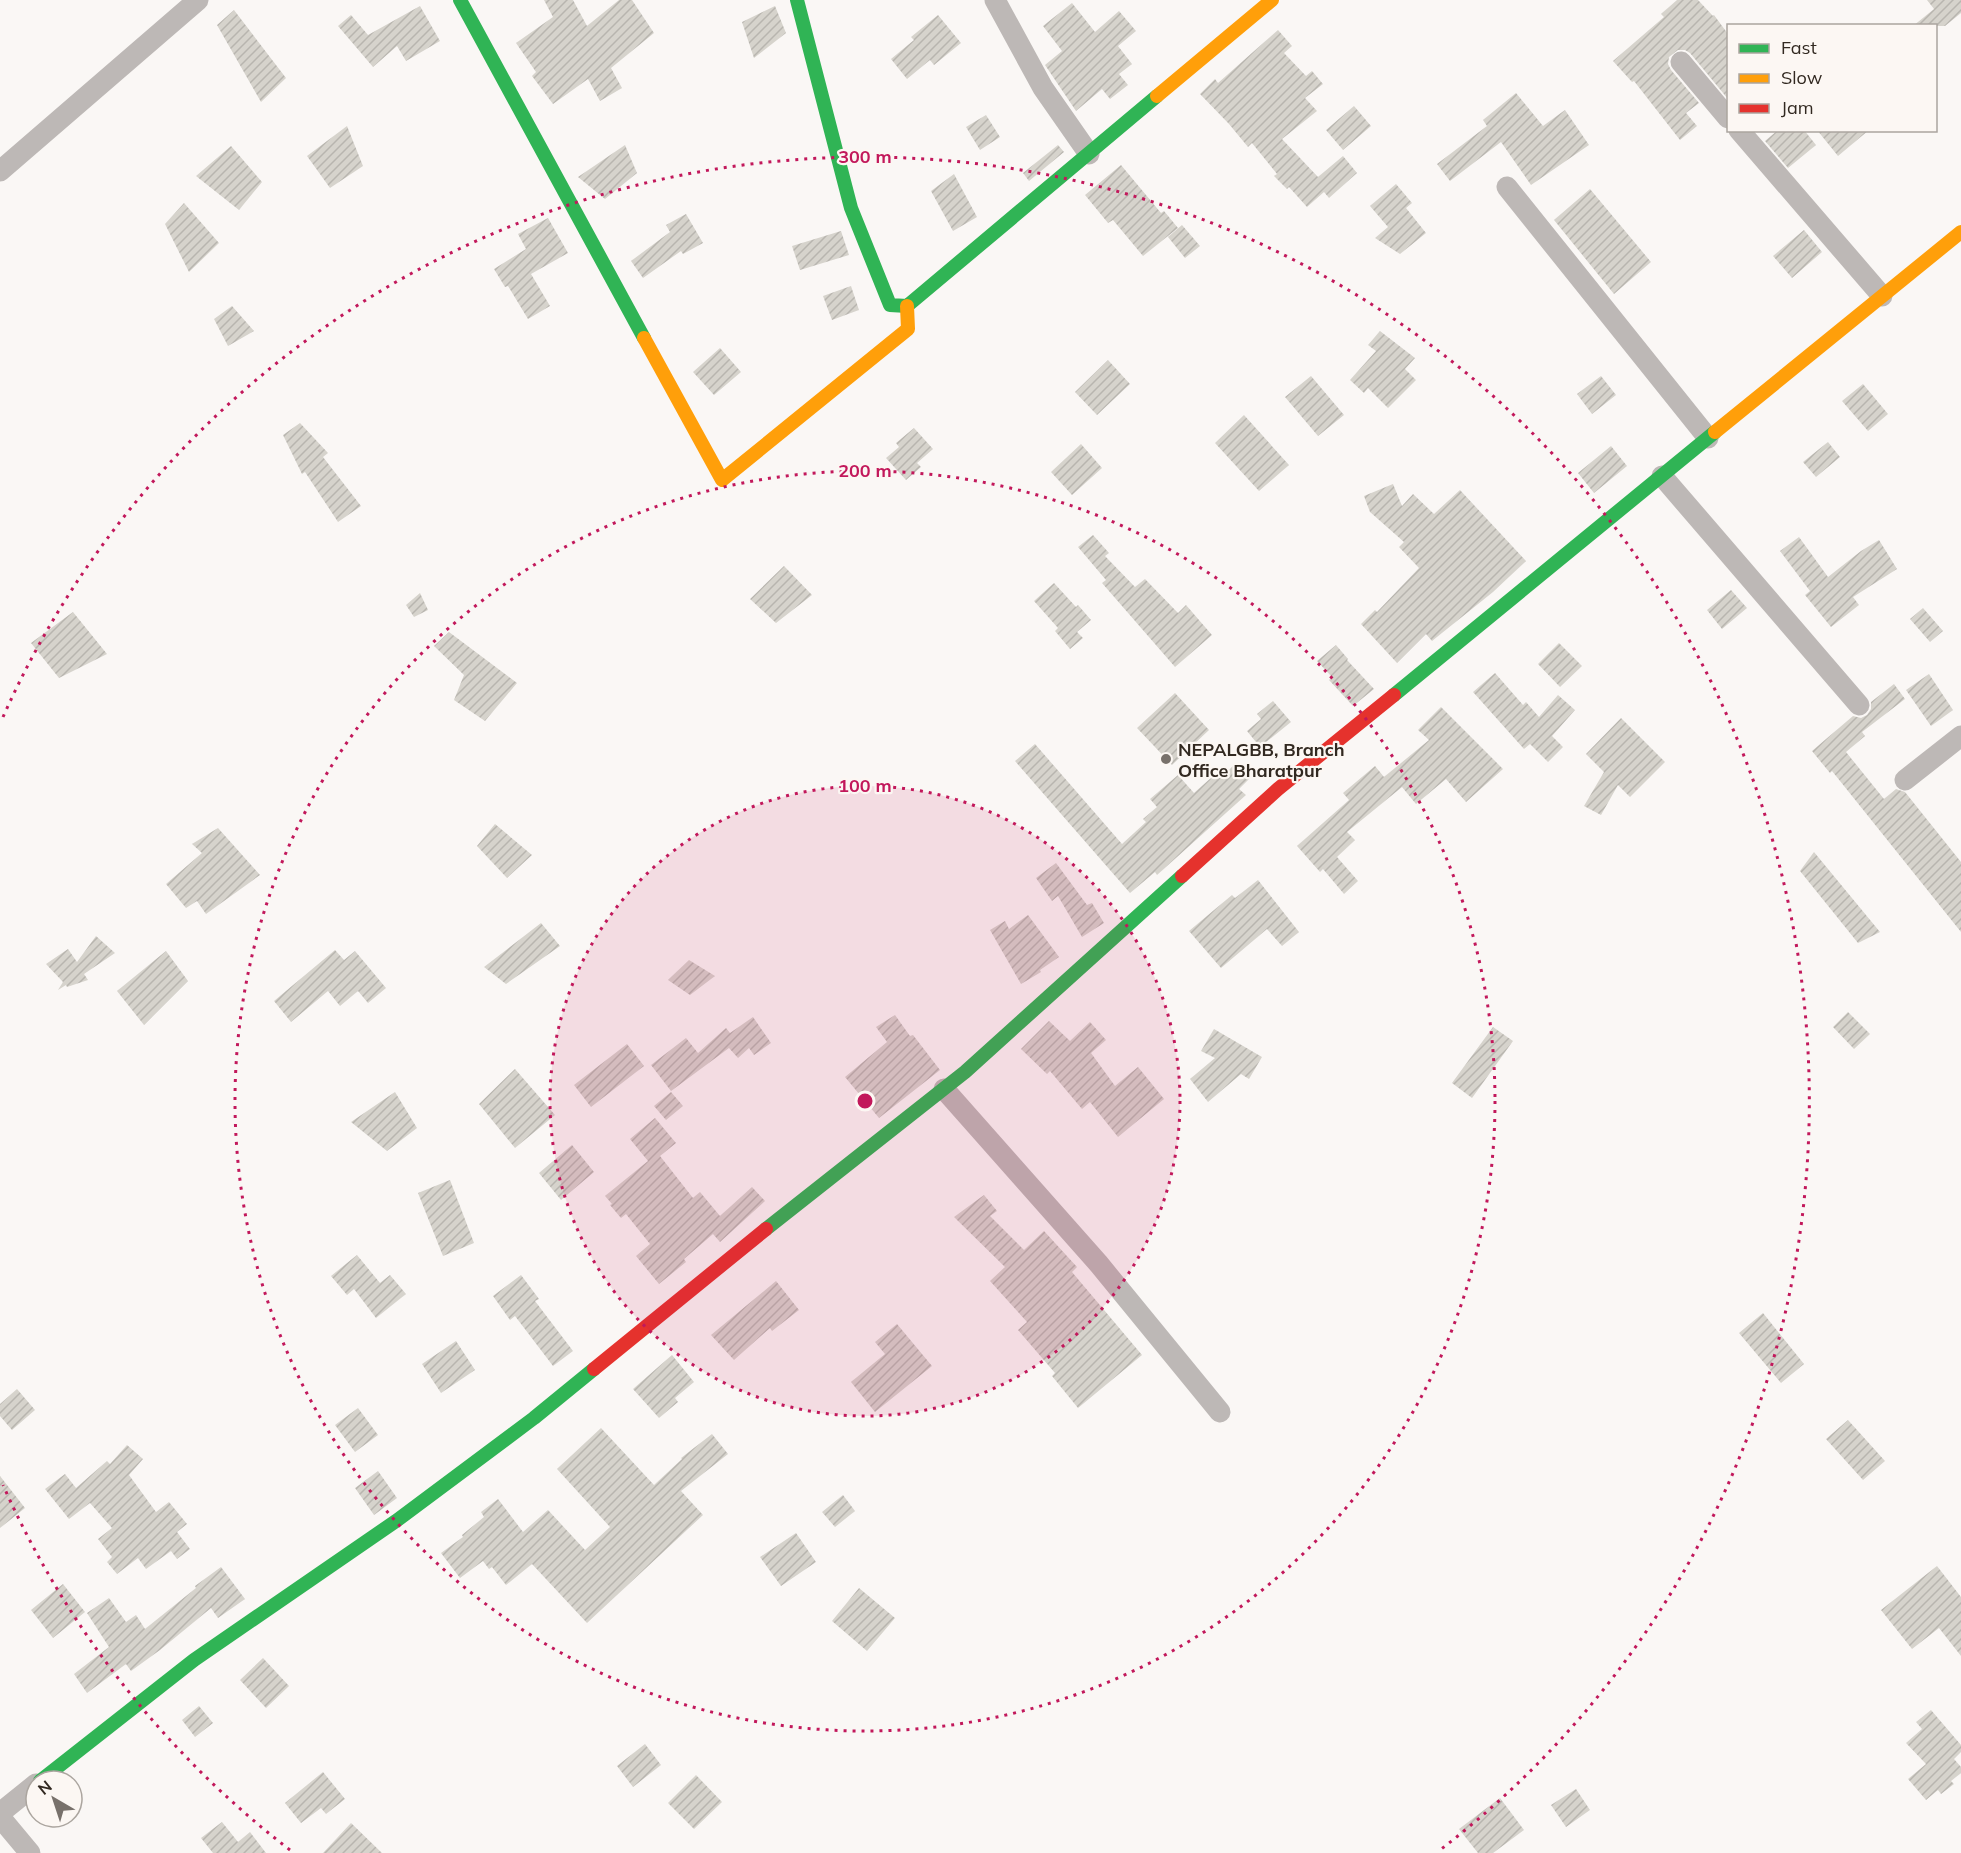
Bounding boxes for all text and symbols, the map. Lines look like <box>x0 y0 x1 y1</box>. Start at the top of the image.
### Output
legend <box>1727 24 1937 132</box>
text: Fast <box>1781 36 1817 59</box>
text: Slow <box>1781 66 1823 89</box>
text: Jam <box>1781 96 1814 119</box>
text: 300 m <box>838 145 892 168</box>
text: 200 m <box>838 459 892 482</box>
place label: NEPALGBB, Branch Office Bharatpur <box>1178 738 1345 782</box>
marker: NEPALGBB, Branch Office Bharatpur <box>1159 752 1173 766</box>
text: 100 m <box>838 774 892 797</box>
centre of rings <box>855 1091 875 1111</box>
north arrow <box>24 1769 84 1829</box>
text: N <box>34 1776 56 1799</box>

